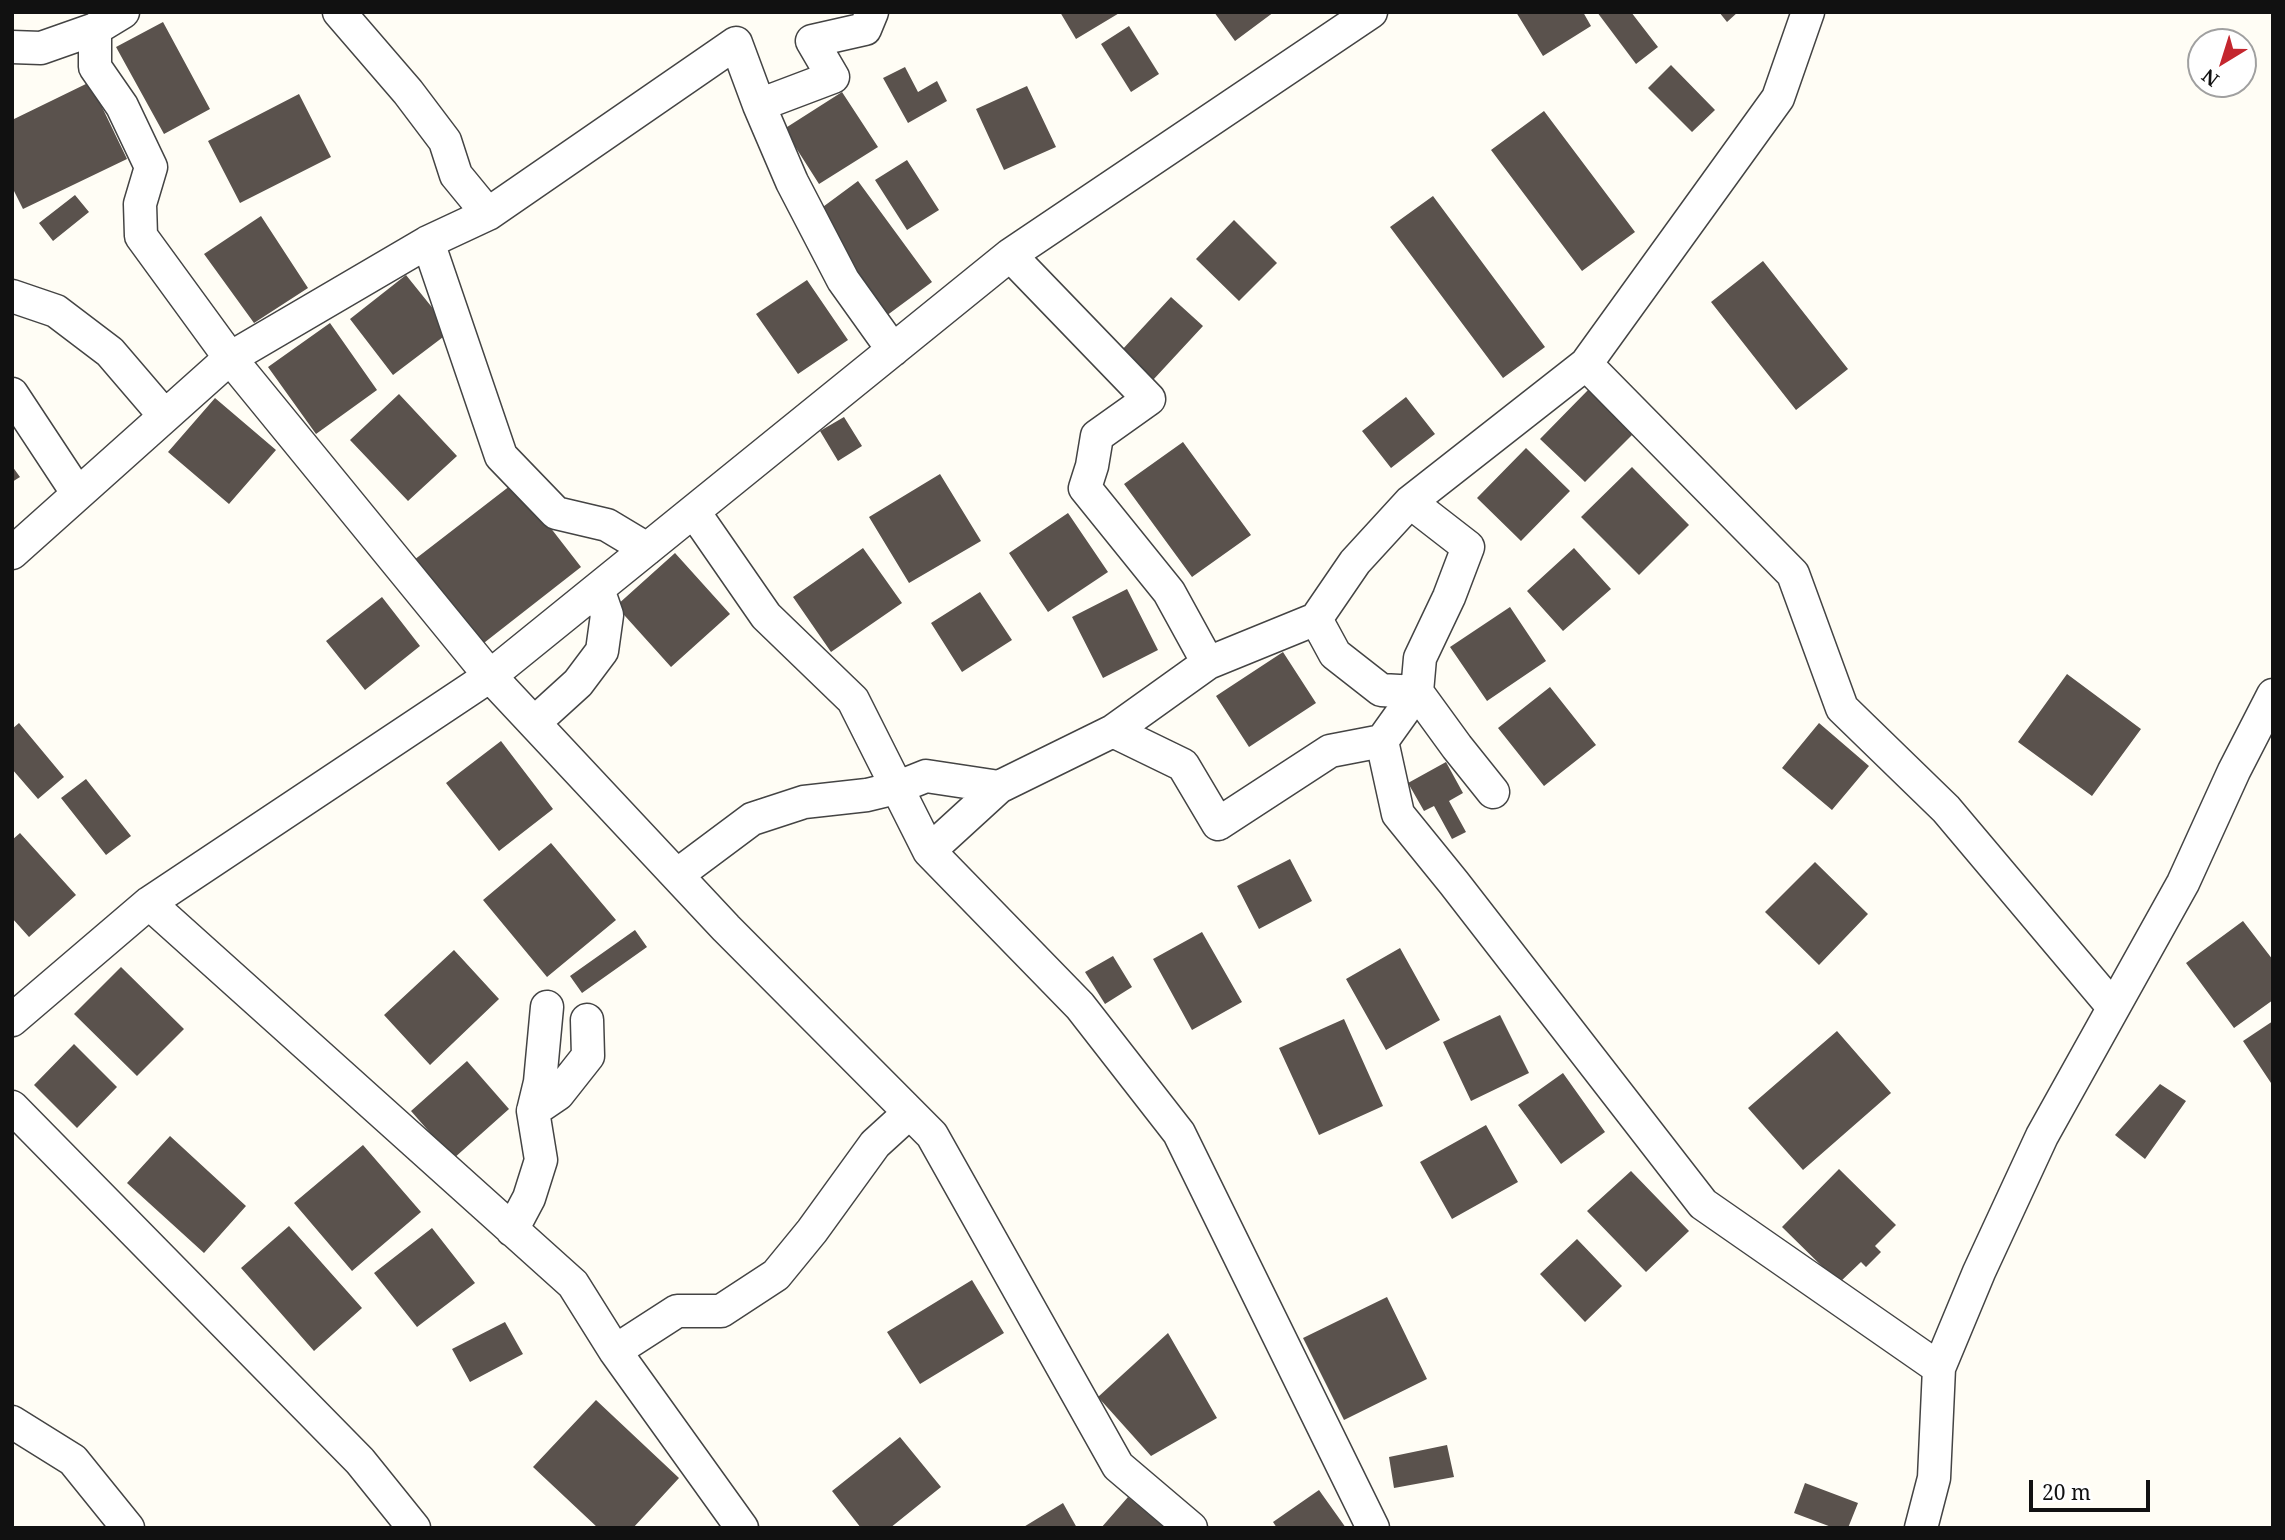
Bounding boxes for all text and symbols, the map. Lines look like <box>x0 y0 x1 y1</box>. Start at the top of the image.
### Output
north arrow <box>2187 28 2257 98</box>
text: N <box>2196 63 2224 93</box>
scale bar <box>2033 1466 2154 1510</box>
text: 20 m <box>2042 1478 2091 1506</box>

